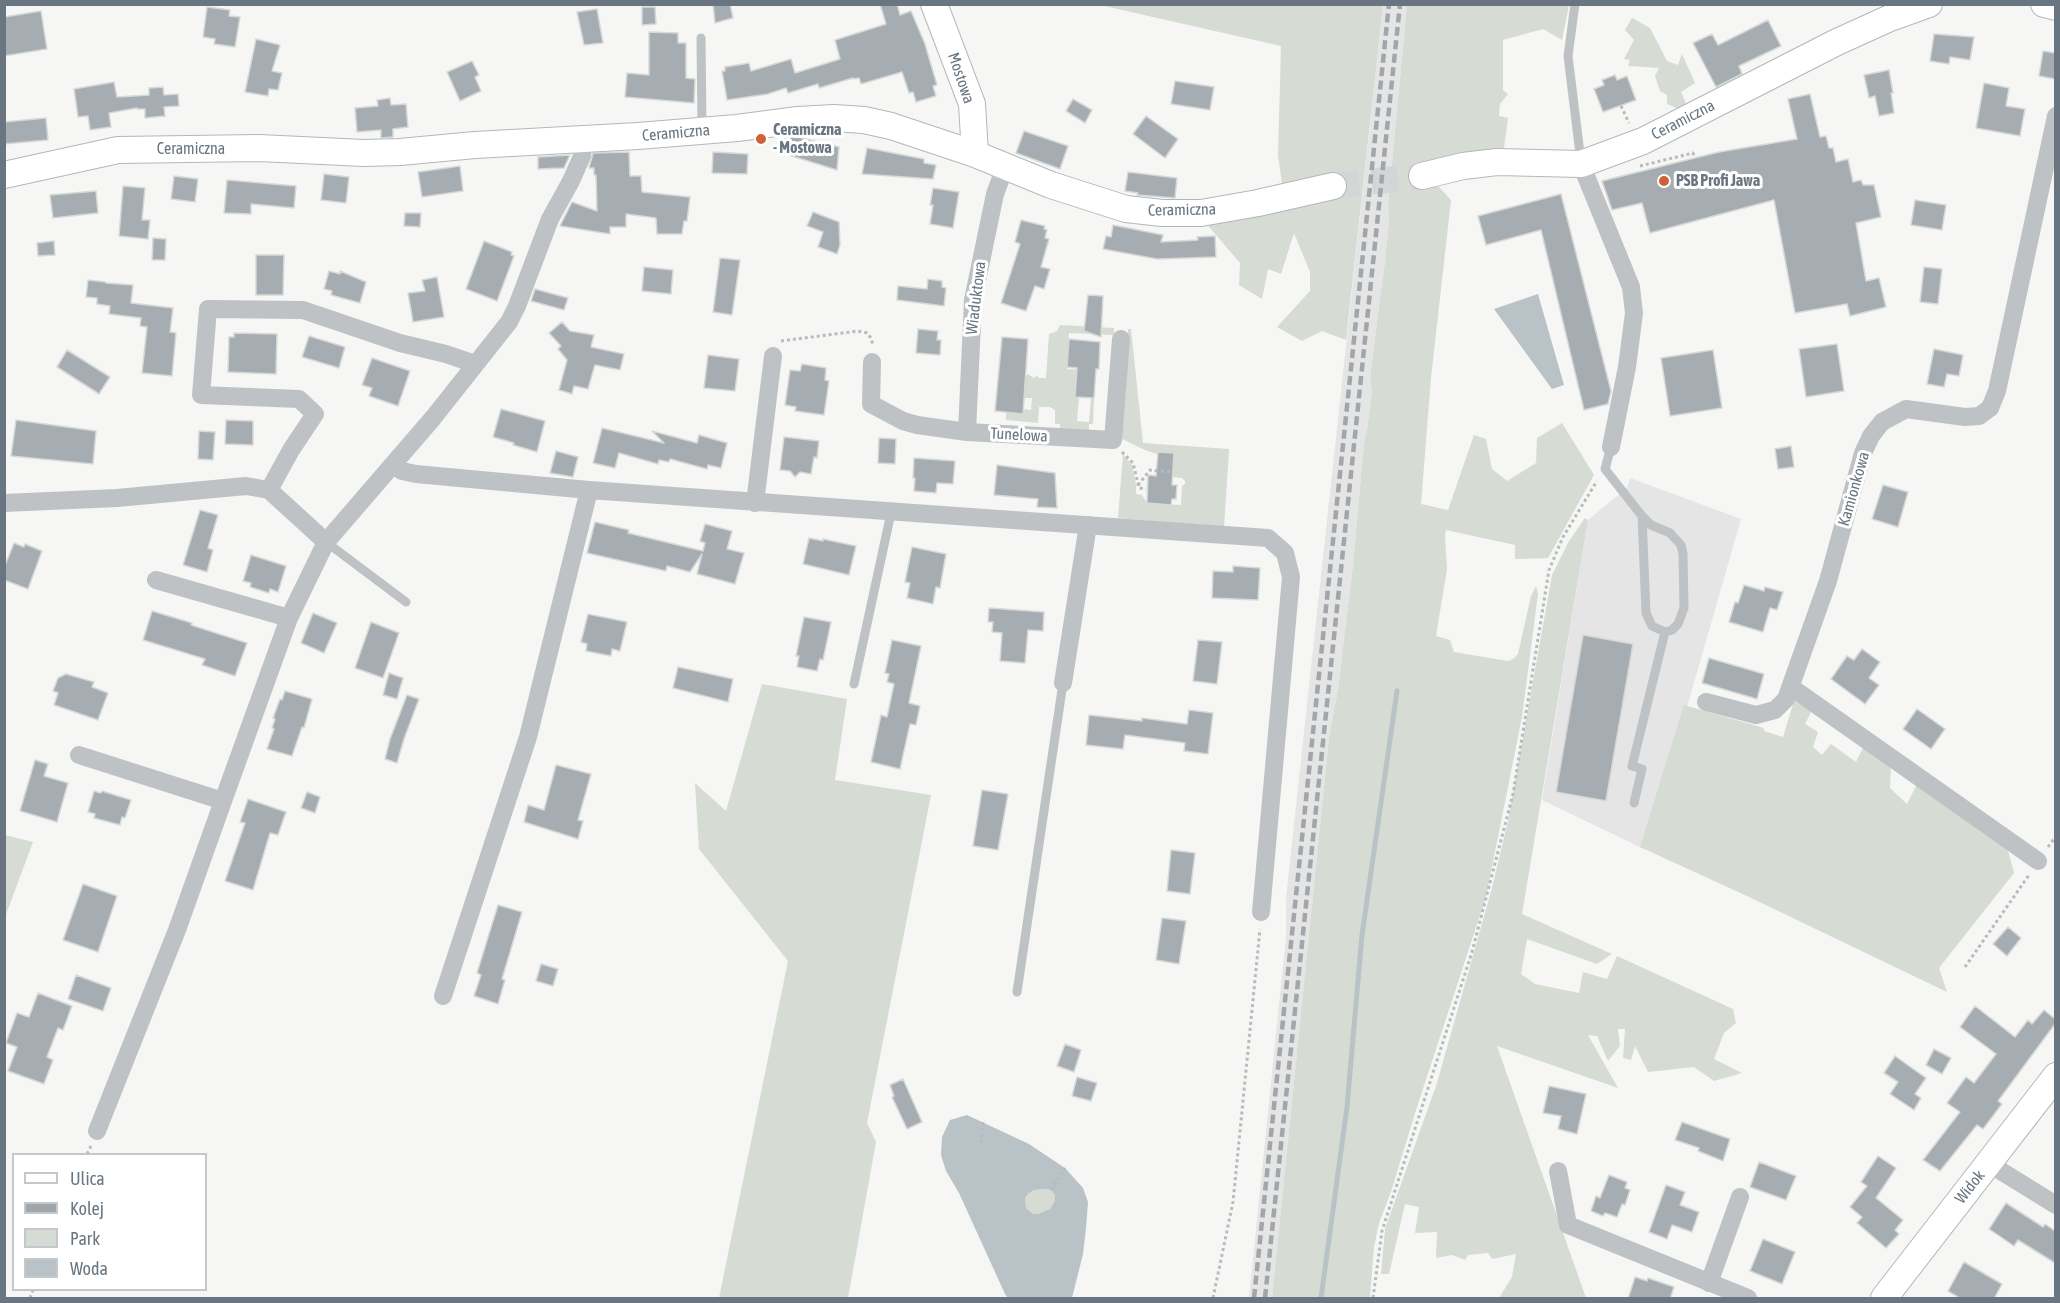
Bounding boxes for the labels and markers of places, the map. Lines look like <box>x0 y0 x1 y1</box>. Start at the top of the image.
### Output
place label: Ceramiczna - Mostowa <box>773 120 841 158</box>
marker: Ceramiczna - Mostowa <box>754 132 768 146</box>
place label: PSB Profi Jawa <box>1676 171 1760 191</box>
marker: PSB Profi Jawa <box>1657 174 1671 188</box>

